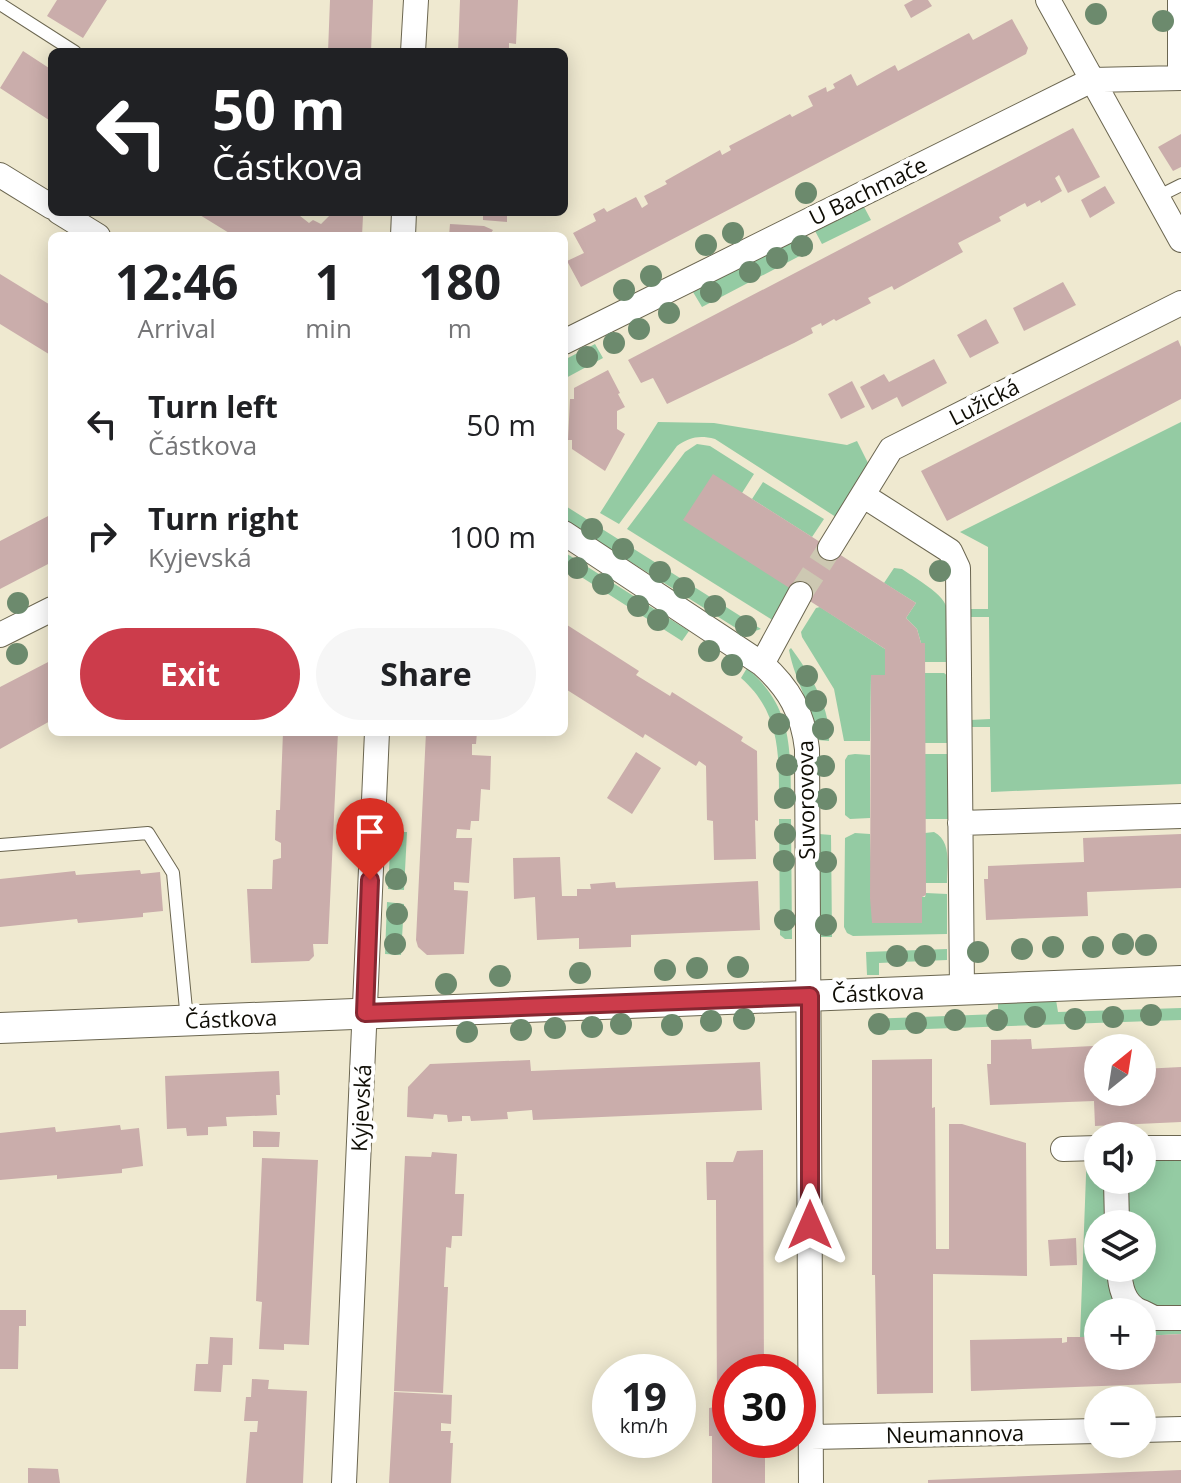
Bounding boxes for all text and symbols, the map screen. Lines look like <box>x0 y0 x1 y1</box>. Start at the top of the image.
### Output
text: 50 m <box>212 70 346 146</box>
icon: left <box>80 80 184 184</box>
text: Částkova <box>212 142 363 191</box>
street label: U Bachmače <box>804 149 932 232</box>
text: 12:46 <box>115 249 238 314</box>
text: 1 <box>315 249 342 314</box>
text: 180 <box>419 249 501 314</box>
text: Arrival <box>137 310 216 346</box>
text: min <box>305 310 352 346</box>
text: m <box>448 310 472 346</box>
street label: Lužická <box>943 371 1024 432</box>
text: Turn left <box>148 386 278 427</box>
icon: left <box>80 402 124 446</box>
text: 50 m <box>466 404 536 445</box>
text: Částkova <box>148 427 257 463</box>
text: Turn right <box>148 498 299 539</box>
icon: right <box>80 514 124 558</box>
text: 100 m <box>449 516 536 557</box>
text: Kyjevská <box>148 539 252 575</box>
button: Exit <box>80 628 300 720</box>
button: Share <box>316 628 536 720</box>
street label: Suvorovova <box>789 740 821 860</box>
pin <box>336 798 404 880</box>
icon: arrive <box>348 810 392 854</box>
street label: Částkova <box>831 975 925 1009</box>
street label: Částkova <box>184 1001 278 1035</box>
north arrow <box>1084 1034 1156 1106</box>
map controls <box>1084 1034 1156 1458</box>
street label: Kyjevská <box>343 1063 377 1153</box>
button: sound <box>1084 1122 1156 1194</box>
position arrow <box>768 1183 852 1267</box>
button: layers <box>1084 1210 1156 1282</box>
button: + <box>1084 1298 1156 1370</box>
speed limit sign: 30 <box>712 1354 816 1458</box>
text: 19 <box>621 1368 667 1423</box>
button: − <box>1084 1386 1156 1458</box>
text: km/h <box>620 1412 668 1439</box>
street label: Neumannova <box>886 1417 1024 1449</box>

